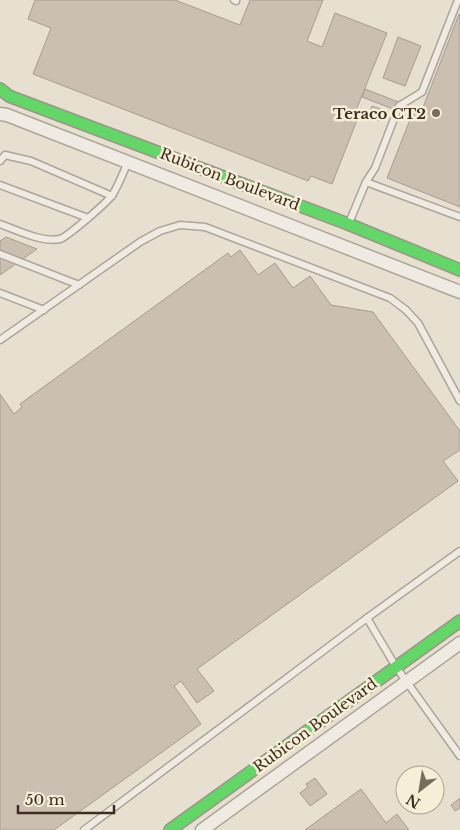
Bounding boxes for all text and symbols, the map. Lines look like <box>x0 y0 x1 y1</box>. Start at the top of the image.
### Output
place label: Teraco CT2 <box>333 104 426 123</box>
marker: Teraco CT2 <box>430 107 442 119</box>
street label: Rubicon Boulevard <box>157 144 303 214</box>
street label: Rubicon Boulevard <box>249 674 381 776</box>
north arrow <box>395 765 445 815</box>
scale bar <box>18 782 114 814</box>
text: 50 m <box>25 790 65 809</box>
text: N <box>403 790 424 812</box>

